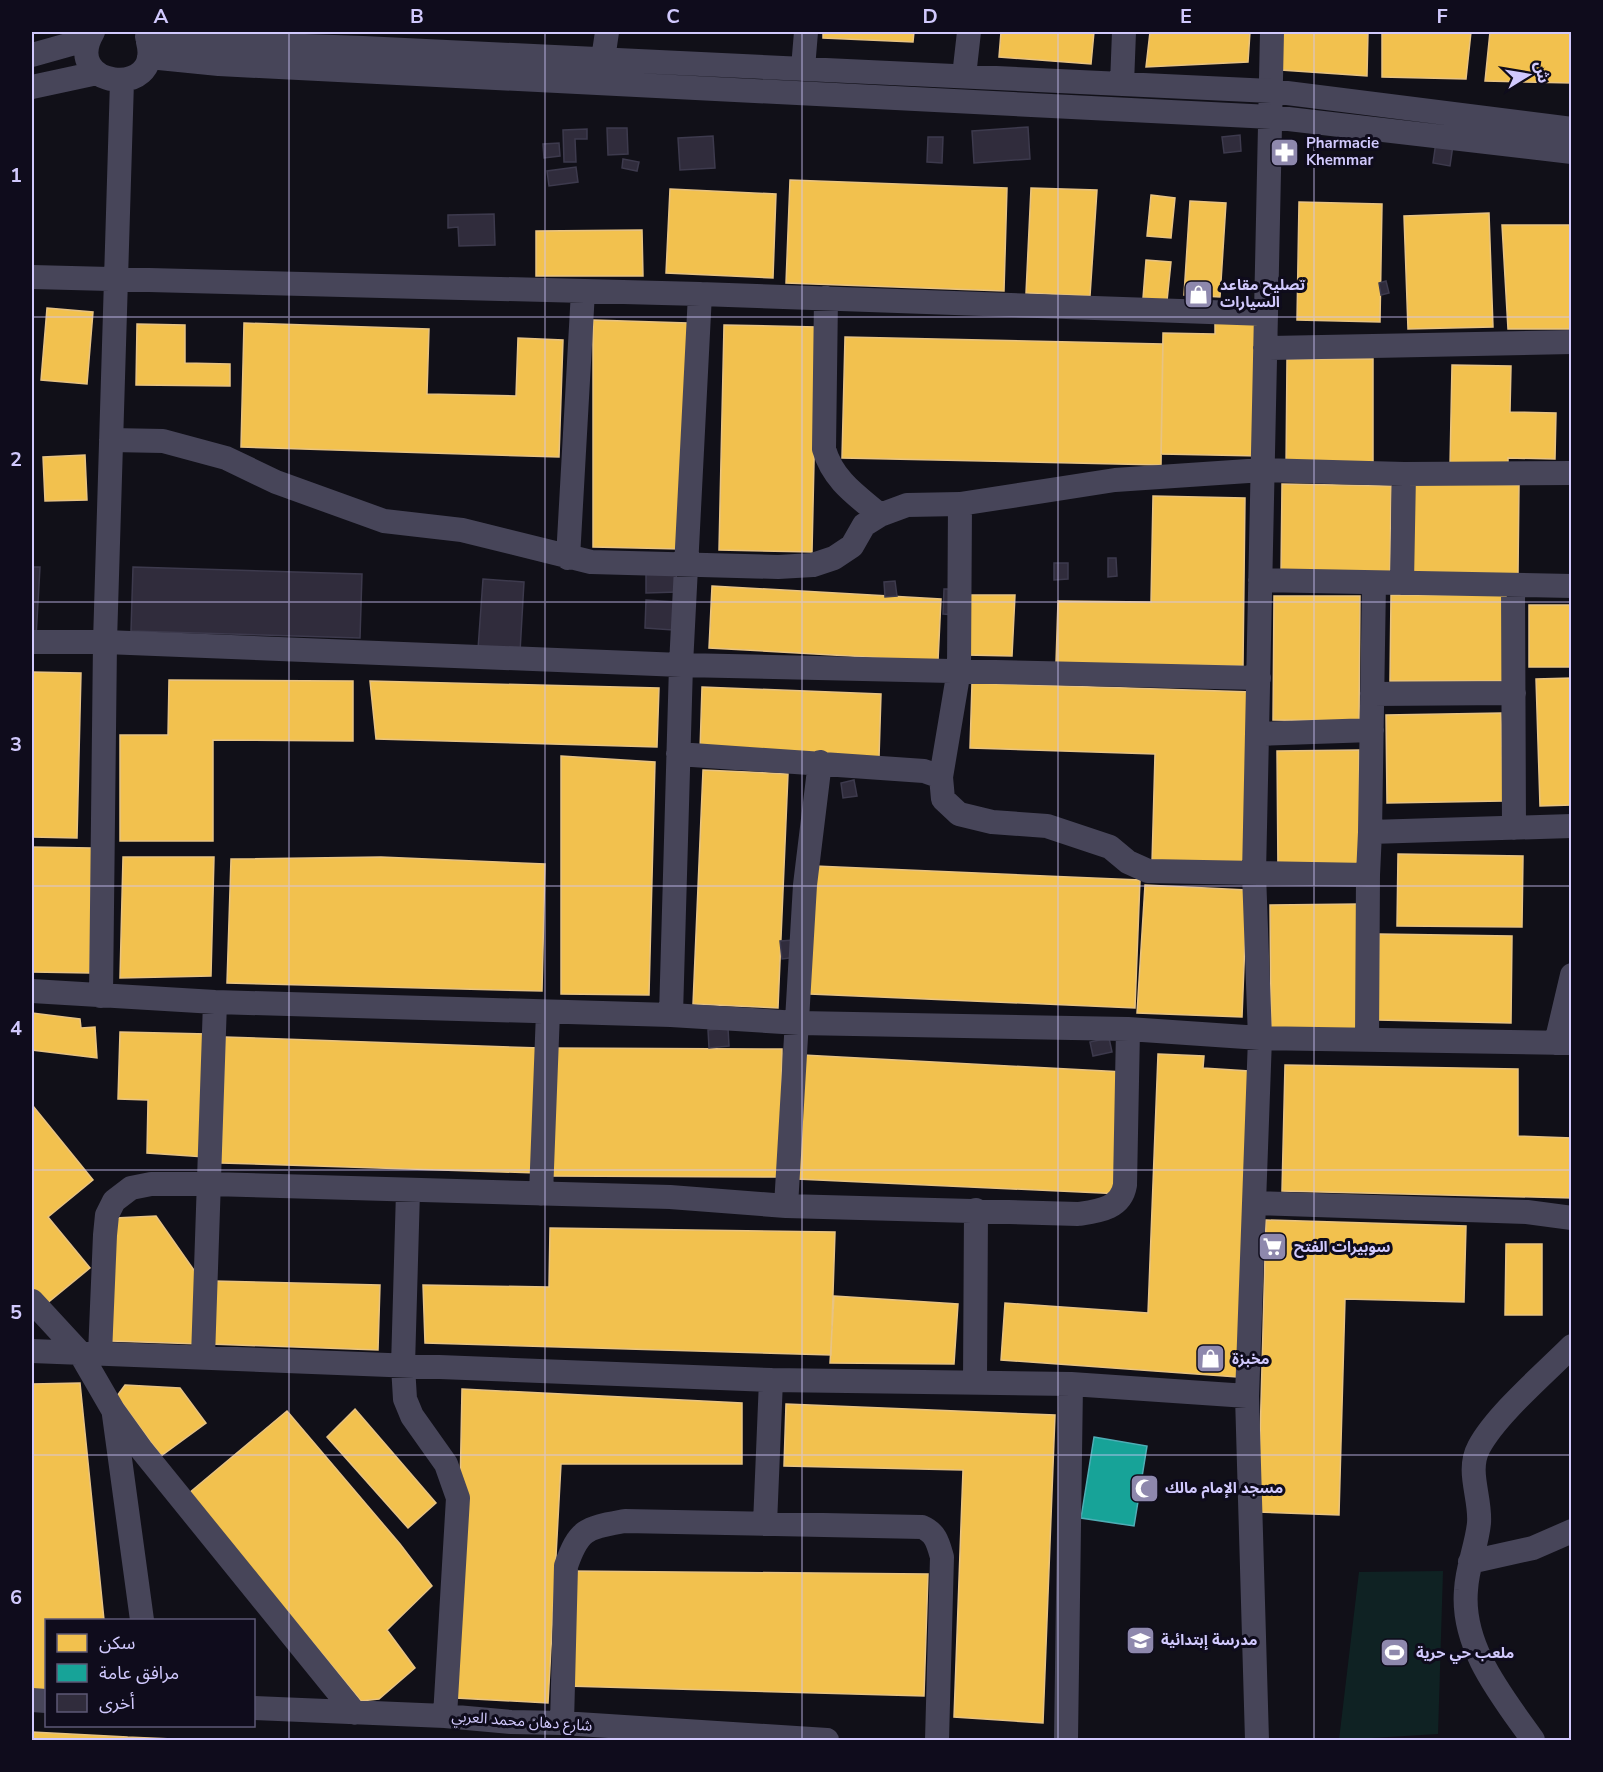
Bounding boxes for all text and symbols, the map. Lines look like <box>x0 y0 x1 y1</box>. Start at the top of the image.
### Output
text: A <box>154 3 169 30</box>
text: B <box>410 3 424 30</box>
text: C <box>666 3 680 30</box>
text: D <box>922 3 938 30</box>
text: E <box>1180 3 1192 30</box>
text: F <box>1436 3 1448 30</box>
north arrow <box>1498 45 1558 105</box>
text: ش <box>1529 59 1555 85</box>
place label: Pharmacie Khemmar <box>1306 133 1379 170</box>
pharmacy icon: Pharmacie Khemmar <box>1269 136 1301 168</box>
text: 1 <box>10 162 22 189</box>
place label: تصليح مقاعد السيارات <box>1220 275 1306 312</box>
shop icon: تصليح مقاعد السيارات <box>1183 278 1215 310</box>
text: 2 <box>10 446 22 473</box>
text: 3 <box>10 731 22 758</box>
text: 4 <box>10 1015 22 1042</box>
supermarket icon: سوبيرات الفتح <box>1257 1231 1289 1263</box>
place label: سوبيرات الفتح <box>1294 1237 1391 1258</box>
text: 5 <box>10 1299 22 1326</box>
shop icon: مخبزة <box>1195 1343 1227 1375</box>
place label: مخبزة <box>1232 1349 1270 1369</box>
mosque icon: مسجد الإمام مالك <box>1128 1472 1160 1504</box>
place label: مسجد الإمام مالك <box>1165 1478 1283 1499</box>
text: 6 <box>10 1584 22 1611</box>
legend <box>45 1619 255 1727</box>
school or university icon: مدرسة إبتدائية <box>1124 1624 1156 1656</box>
place label: مدرسة إبتدائية <box>1161 1630 1257 1650</box>
text: سكن <box>99 1631 135 1655</box>
sports icon: ملعب حي حرية <box>1379 1637 1411 1669</box>
place label: ملعب حي حرية <box>1416 1643 1514 1664</box>
text: مرافق عامة <box>99 1661 179 1685</box>
text: أخرى <box>99 1691 135 1715</box>
street label: شارع دهان محمد العربي <box>451 1706 593 1738</box>

